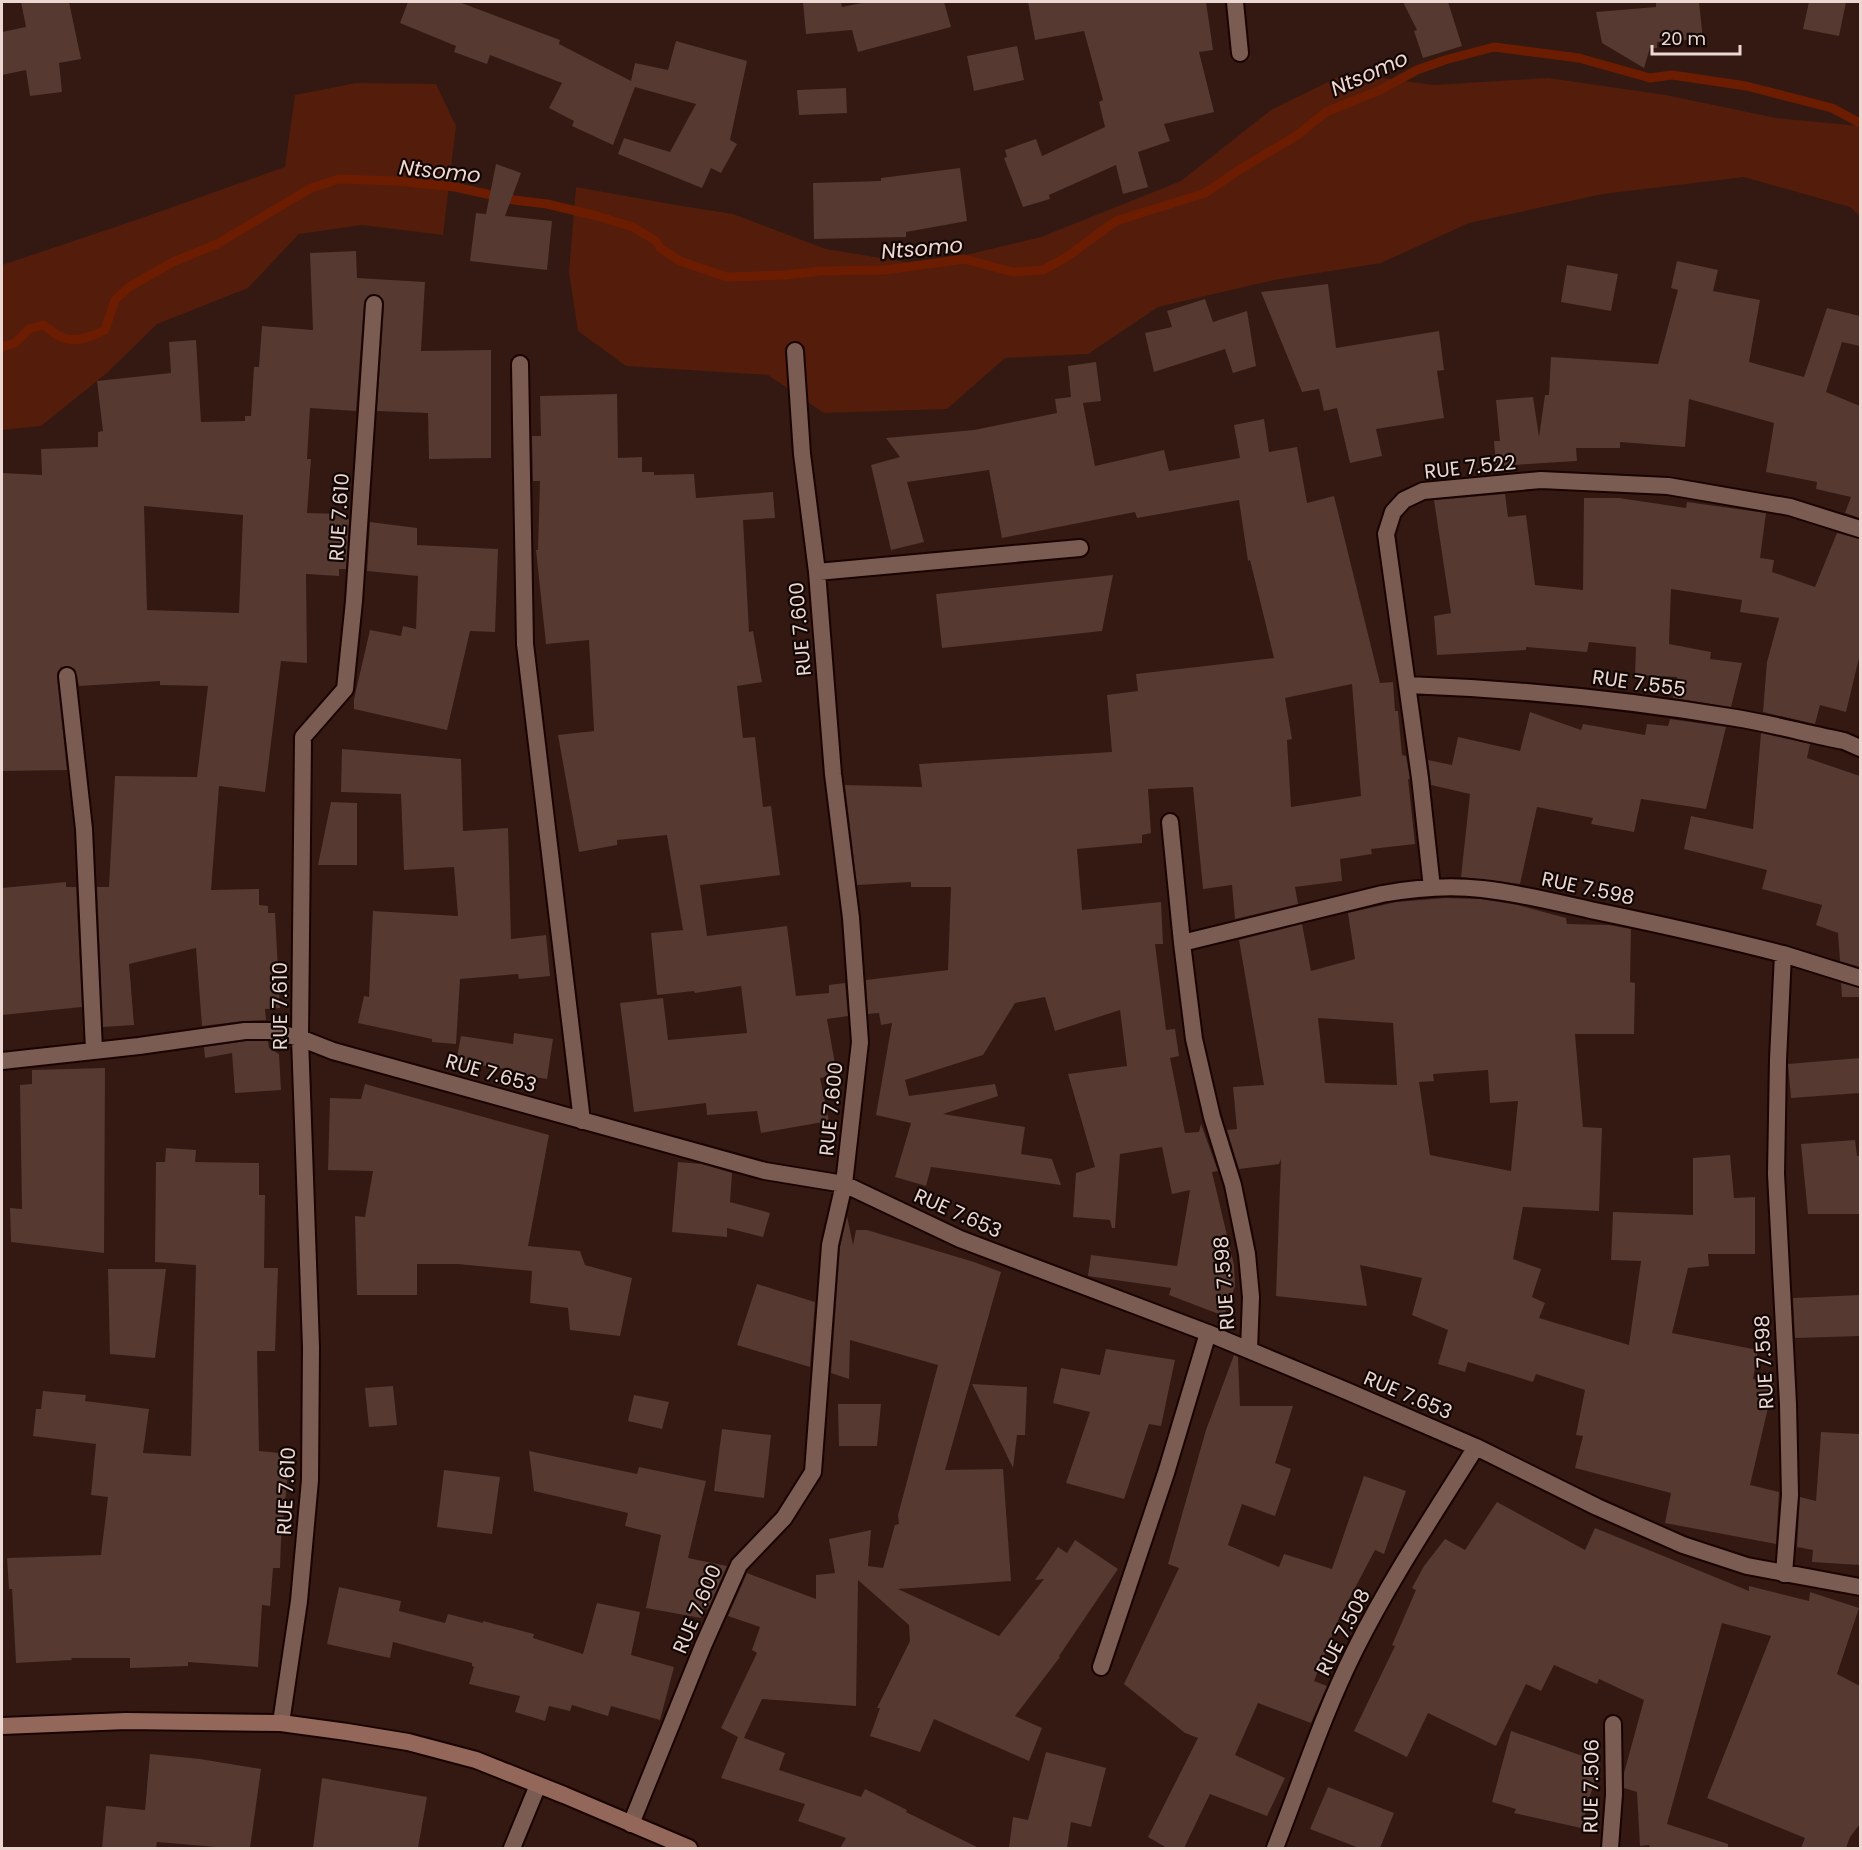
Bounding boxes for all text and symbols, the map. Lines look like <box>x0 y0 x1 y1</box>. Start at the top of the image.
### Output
scale bar <box>1652 18 1740 56</box>
text: 20 m <box>1661 26 1706 51</box>
water label: Ntsomo <box>1326 43 1412 103</box>
water label: Ntsomo <box>398 152 482 190</box>
water label: Ntsomo <box>880 230 964 266</box>
street label: RUE 7.522 <box>1423 448 1517 486</box>
street label: RUE 7.610 <box>322 472 356 562</box>
street label: RUE 7.600 <box>782 581 818 677</box>
street label: RUE 7.555 <box>1590 663 1688 703</box>
street label: RUE 7.598 <box>1539 865 1637 911</box>
street label: RUE 7.610 <box>266 962 294 1050</box>
street label: RUE 7.653 <box>442 1047 540 1099</box>
street label: RUE 7.600 <box>812 1061 850 1157</box>
street label: RUE 7.653 <box>910 1181 1006 1245</box>
street label: RUE 7.598 <box>1207 1235 1241 1331</box>
street label: RUE 7.598 <box>1748 1314 1780 1410</box>
street label: RUE 7.653 <box>1360 1364 1456 1426</box>
street label: RUE 7.610 <box>270 1446 302 1536</box>
street label: RUE 7.600 <box>666 1560 728 1658</box>
street label: RUE 7.508 <box>1309 1584 1377 1680</box>
street label: RUE 7.506 <box>1576 1739 1606 1833</box>

